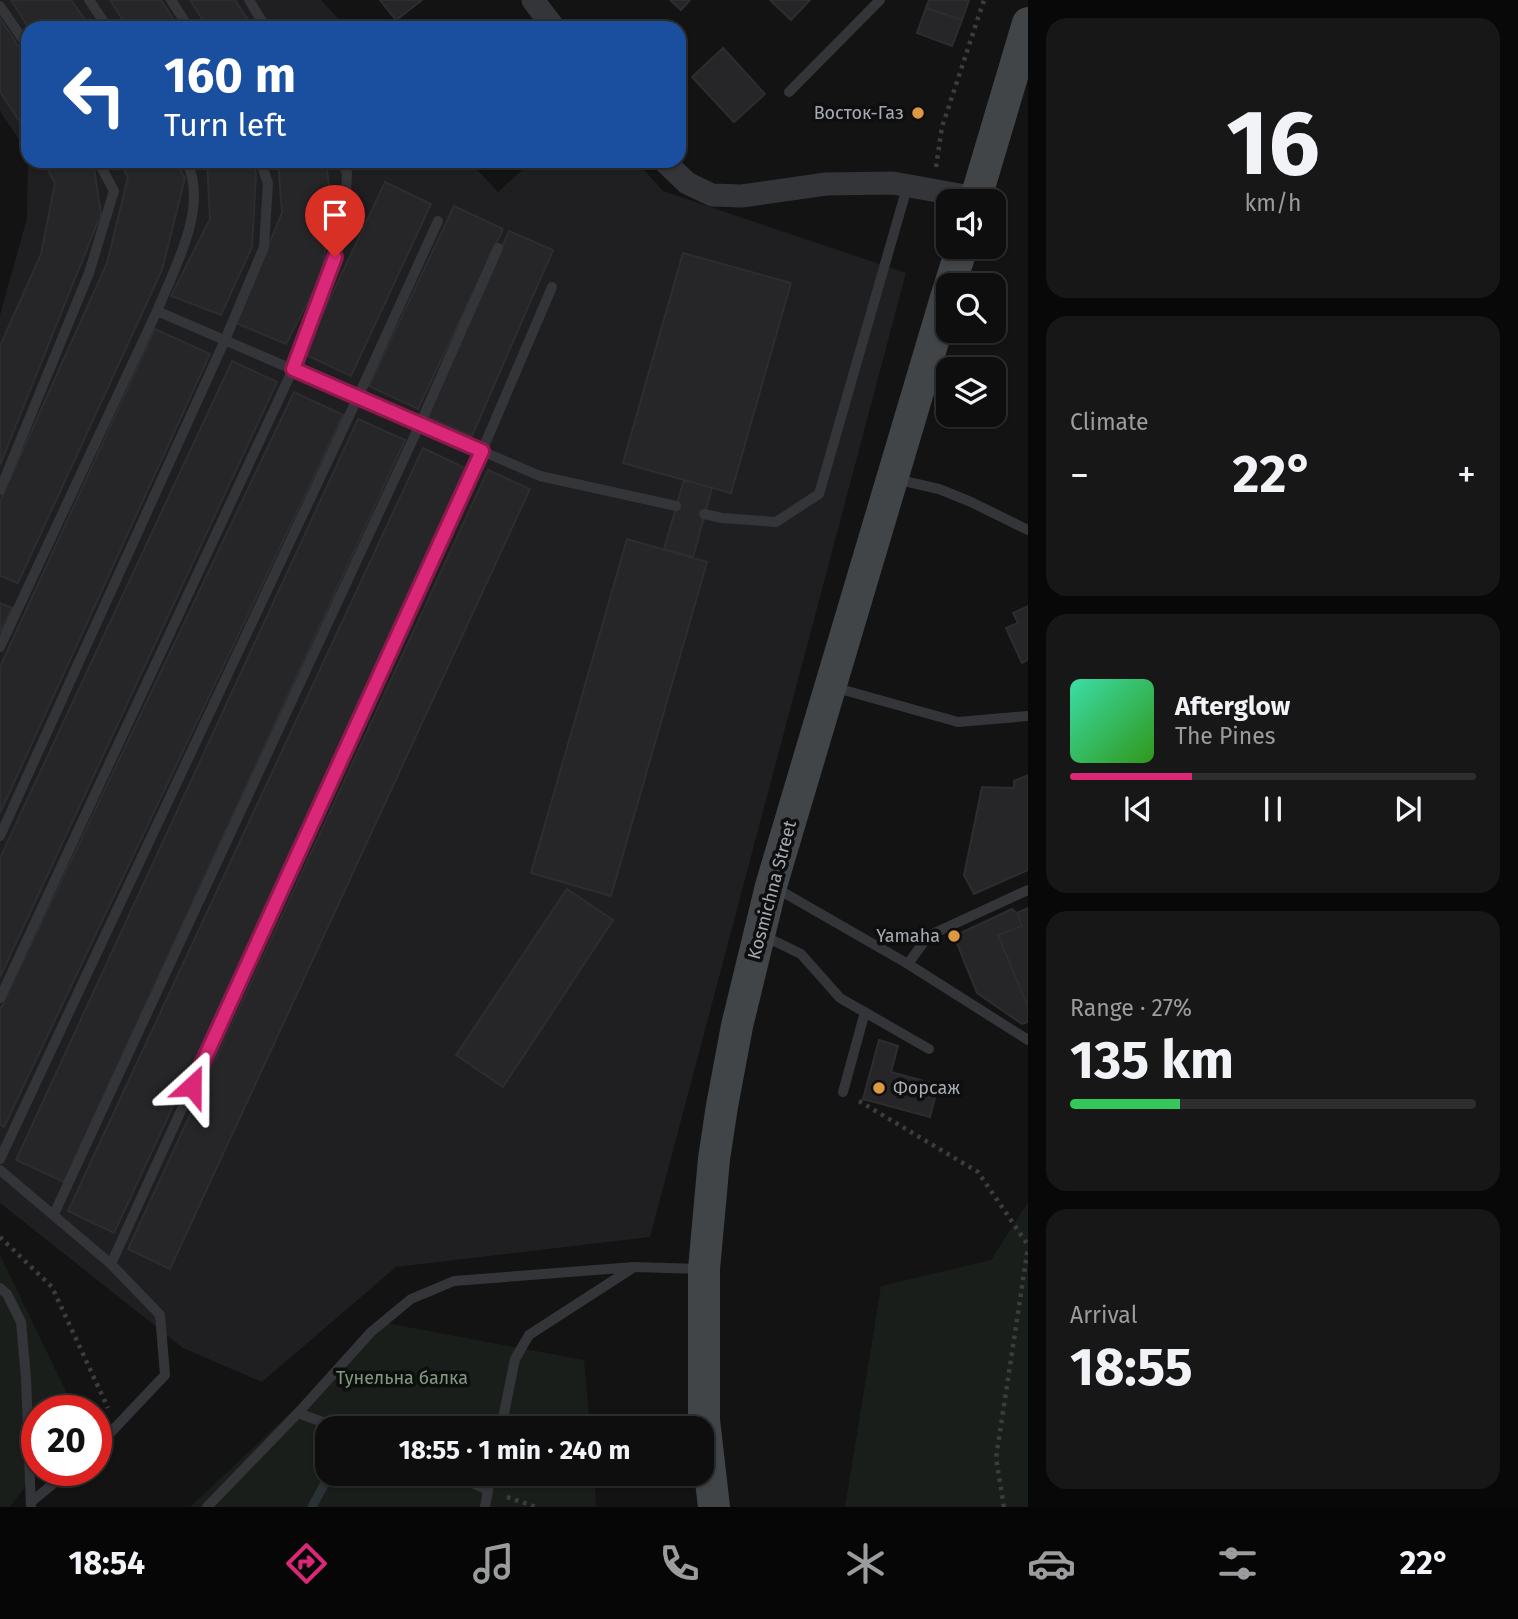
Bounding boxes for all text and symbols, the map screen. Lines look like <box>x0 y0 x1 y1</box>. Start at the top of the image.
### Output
text: 160 m <box>164 46 296 105</box>
icon: left <box>49 49 140 140</box>
text: 16 <box>1226 89 1320 198</box>
place label: Восток-Газ <box>814 102 904 124</box>
marker: Восток-Газ <box>910 105 926 121</box>
text: Turn left <box>164 106 286 144</box>
pin <box>305 185 365 257</box>
map controls <box>936 189 1006 427</box>
button: sound <box>936 189 1006 259</box>
text: km/h <box>1245 189 1301 217</box>
icon: arrive <box>316 196 354 234</box>
button: search <box>936 273 1006 343</box>
button: layers <box>936 357 1006 427</box>
text: Climate <box>1070 408 1149 436</box>
text: 22° <box>1233 443 1313 506</box>
text: − <box>1070 452 1089 498</box>
text: + <box>1457 452 1476 498</box>
text: Afterglow <box>1175 691 1290 722</box>
text: The Pines <box>1175 722 1276 750</box>
icon: previous <box>1119 790 1157 828</box>
icon: pause <box>1254 790 1292 828</box>
icon: next <box>1389 790 1427 828</box>
street label: Kosmichna Street <box>743 818 801 962</box>
place label: Yamaha <box>876 925 940 947</box>
marker: Yamaha <box>946 928 962 944</box>
text: Range · 27% <box>1070 994 1192 1022</box>
text: 135 km <box>1070 1029 1234 1092</box>
position arrow <box>155 1049 229 1123</box>
place label: Форсаж <box>893 1077 960 1099</box>
marker: Форсаж <box>871 1080 887 1096</box>
text: Arrival <box>1070 1301 1137 1329</box>
text: 18:55 <box>1070 1336 1193 1399</box>
park label: Тунельна балка <box>336 1367 468 1389</box>
speed limit sign: 20 <box>21 1395 112 1486</box>
text: 18:55 · 1 min · 240 m <box>399 1435 630 1466</box>
icon: directions <box>282 1539 331 1588</box>
icon: music <box>469 1539 518 1588</box>
icon: phone <box>655 1539 704 1588</box>
icon: climate <box>841 1539 890 1588</box>
icon: car <box>1027 1539 1076 1588</box>
icon: filters <box>1213 1539 1262 1588</box>
text: 18:54 <box>69 1544 145 1582</box>
text: 22° <box>1400 1544 1449 1582</box>

